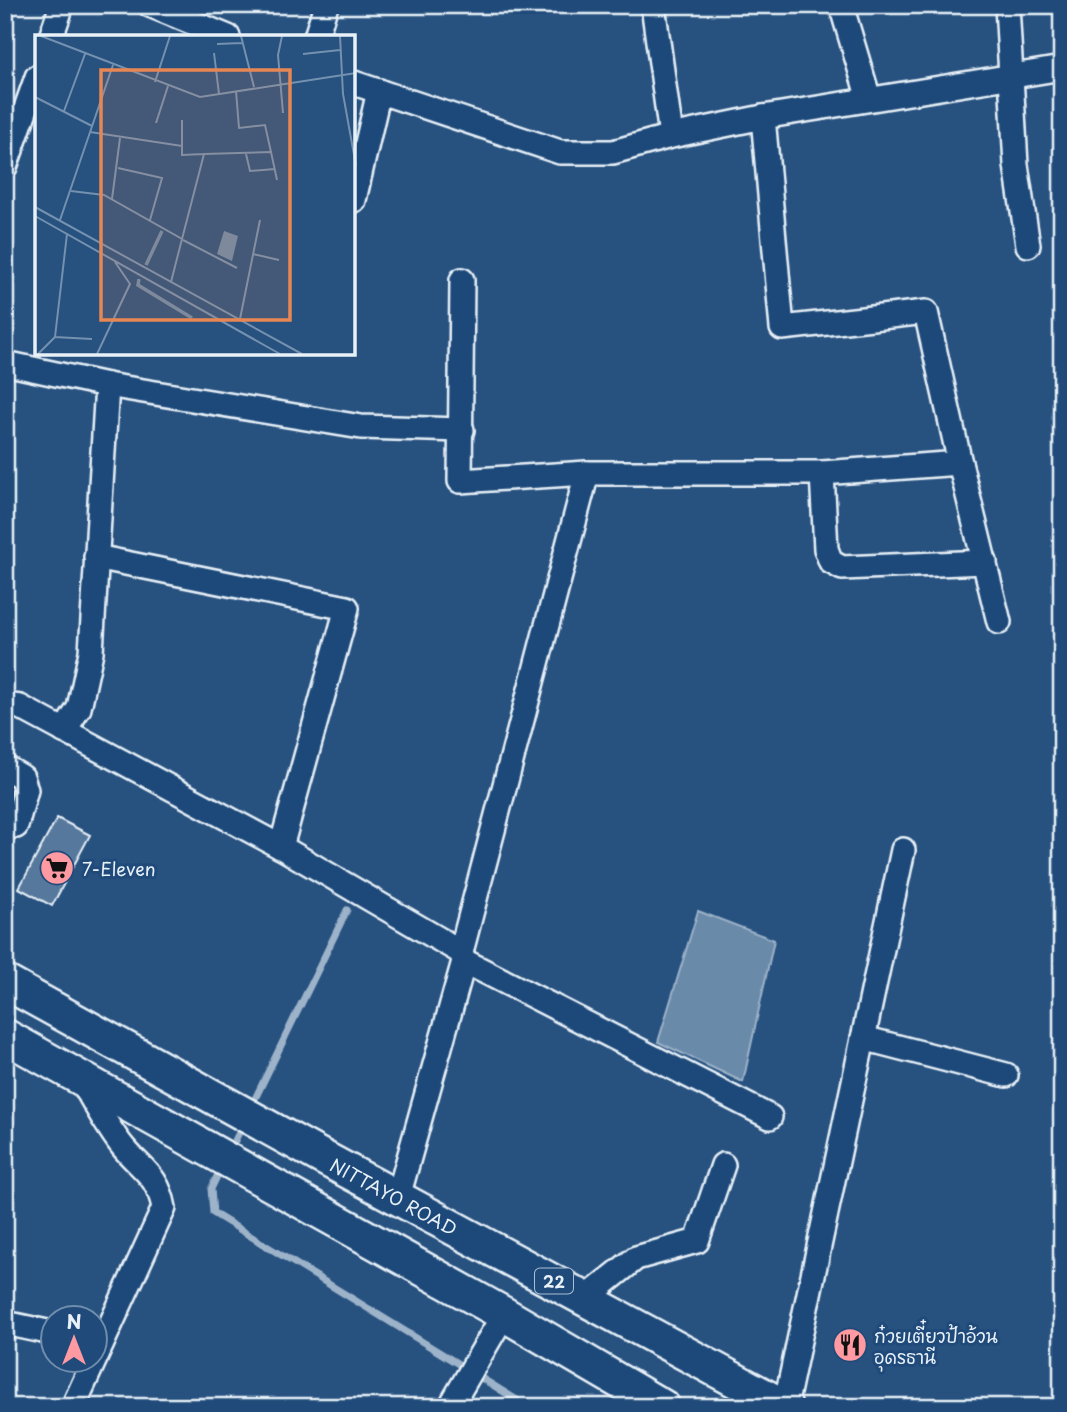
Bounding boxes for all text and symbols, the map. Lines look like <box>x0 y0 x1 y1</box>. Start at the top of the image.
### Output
inset map <box>35 35 355 355</box>
supermarket icon: 7-Eleven <box>38 849 76 887</box>
place label: 7-Eleven <box>82 855 156 882</box>
street label: NITTAYO ROAD <box>326 1151 462 1241</box>
road number: 22 <box>535 1268 573 1294</box>
north arrow <box>38 1304 108 1374</box>
text: N <box>66 1307 82 1335</box>
place label: ก๋วยเตี๋ยวป้าอ้วน อุดรธานี <box>874 1319 998 1372</box>
restaurant icon: ก๋วยเตี๋ยวป้าอ้วน อุดรธานี <box>831 1326 869 1364</box>

